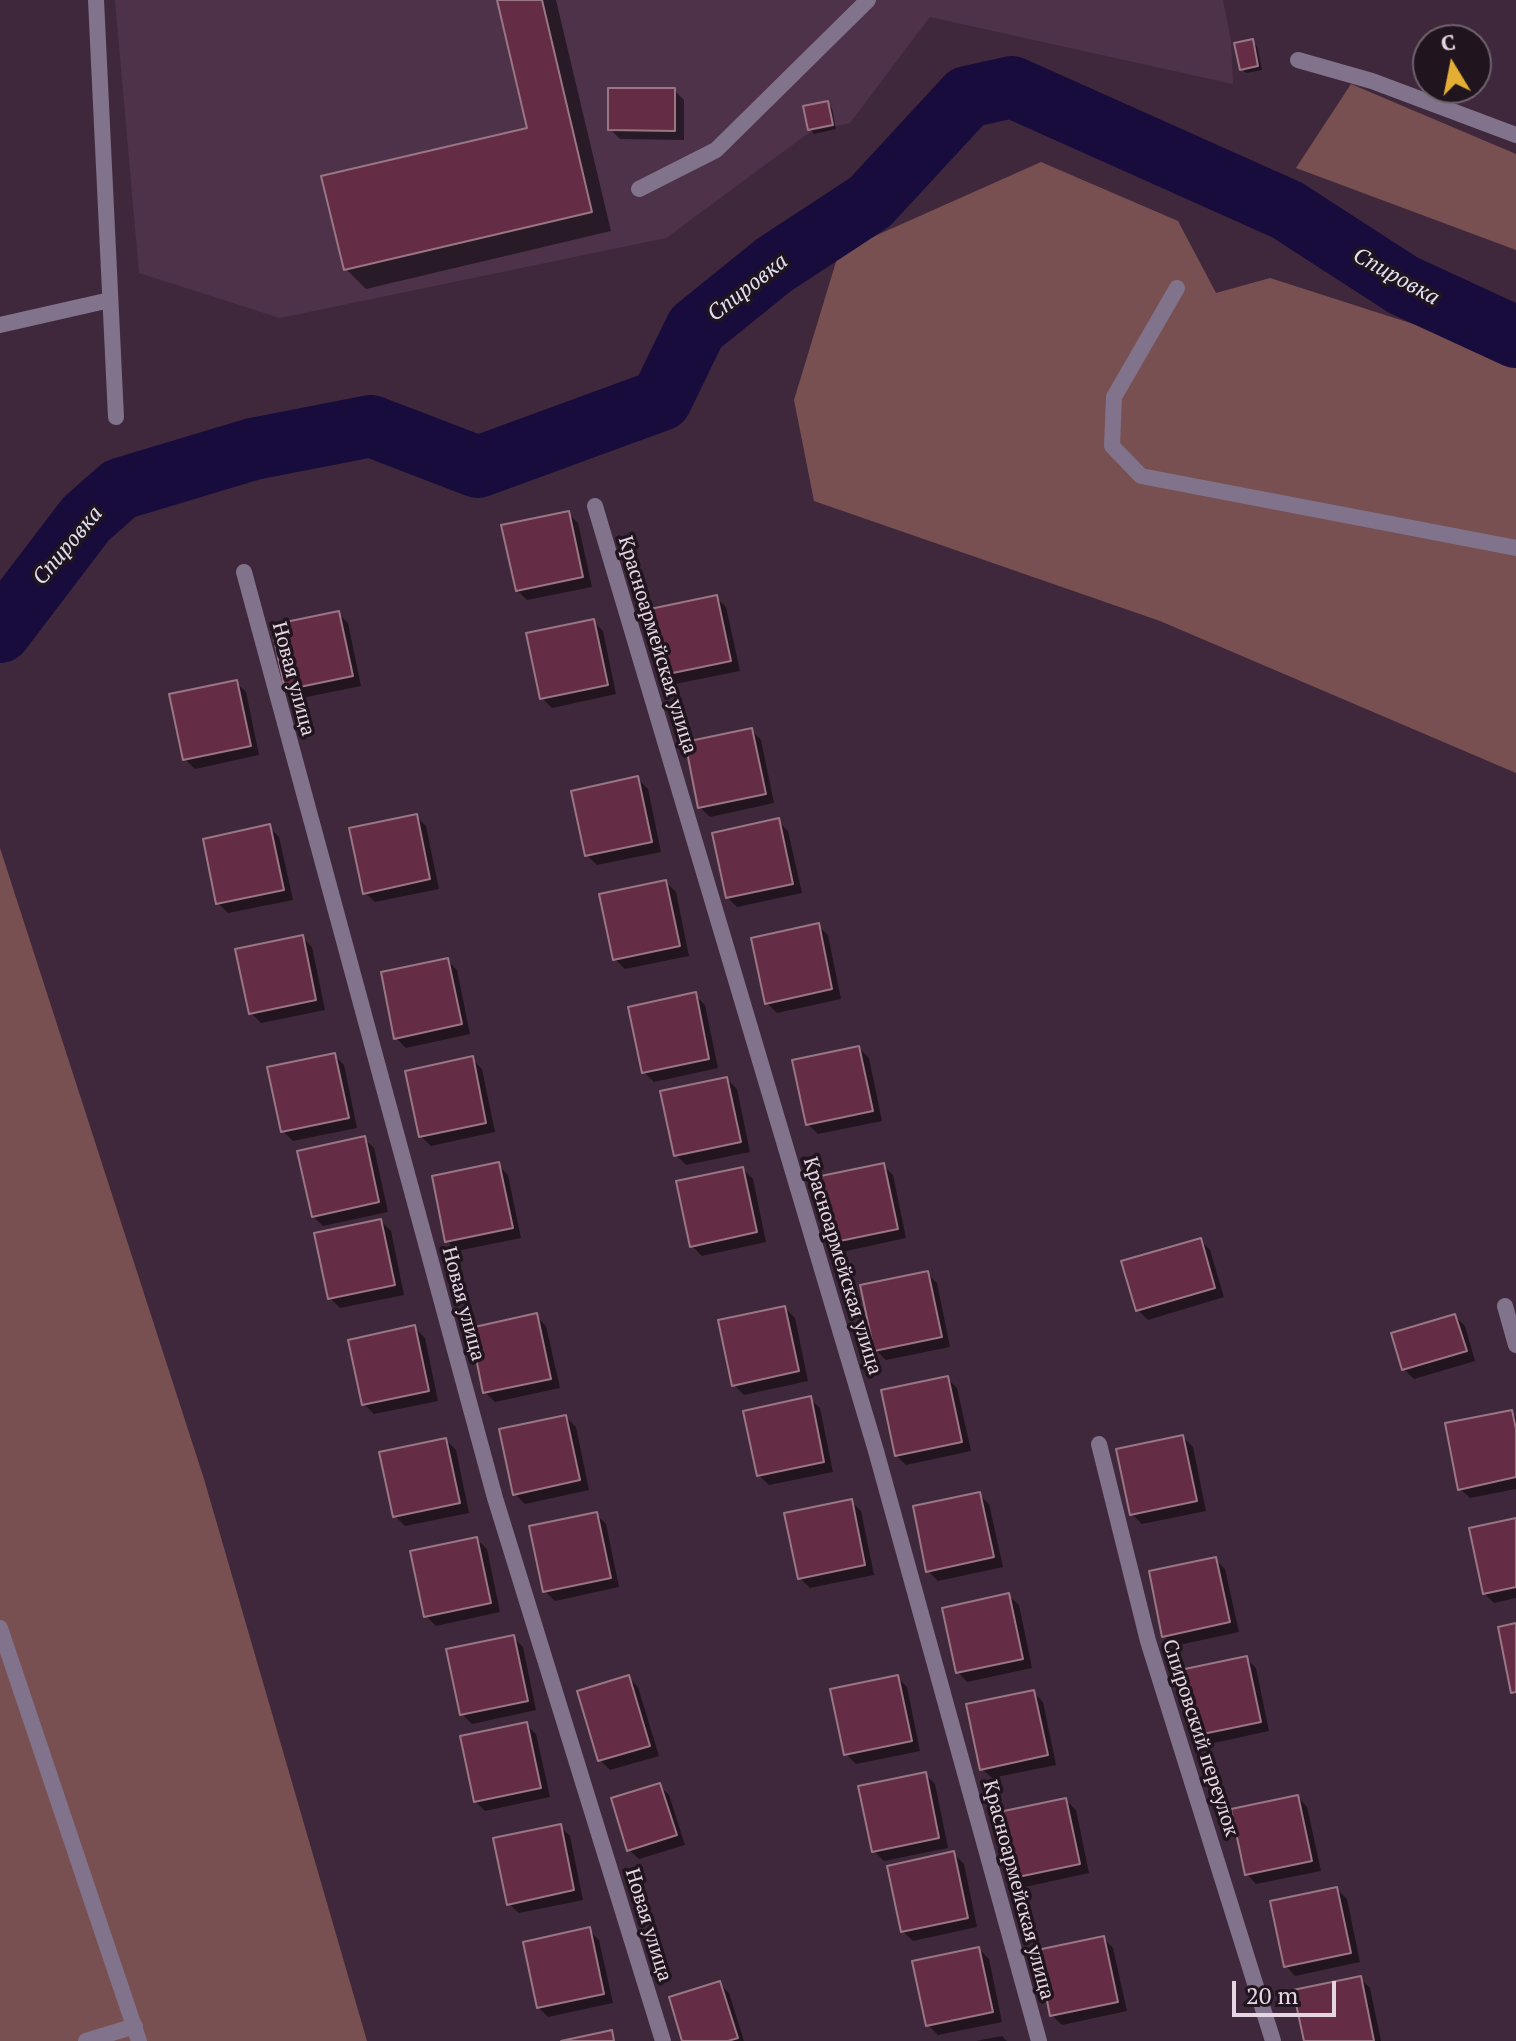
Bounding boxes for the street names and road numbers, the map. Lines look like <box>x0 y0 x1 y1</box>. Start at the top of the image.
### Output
street label: Красноармейская улица <box>612 533 702 757</box>
street label: Новая улица <box>266 619 320 739</box>
street label: Красноармейская улица <box>797 1154 887 1378</box>
street label: Новая улица <box>436 1244 490 1364</box>
street label: Спировский переулок <box>1157 1637 1243 1839</box>
street label: Красноармейская улица <box>977 1778 1059 2002</box>
street label: Новая улица <box>619 1866 677 1984</box>

